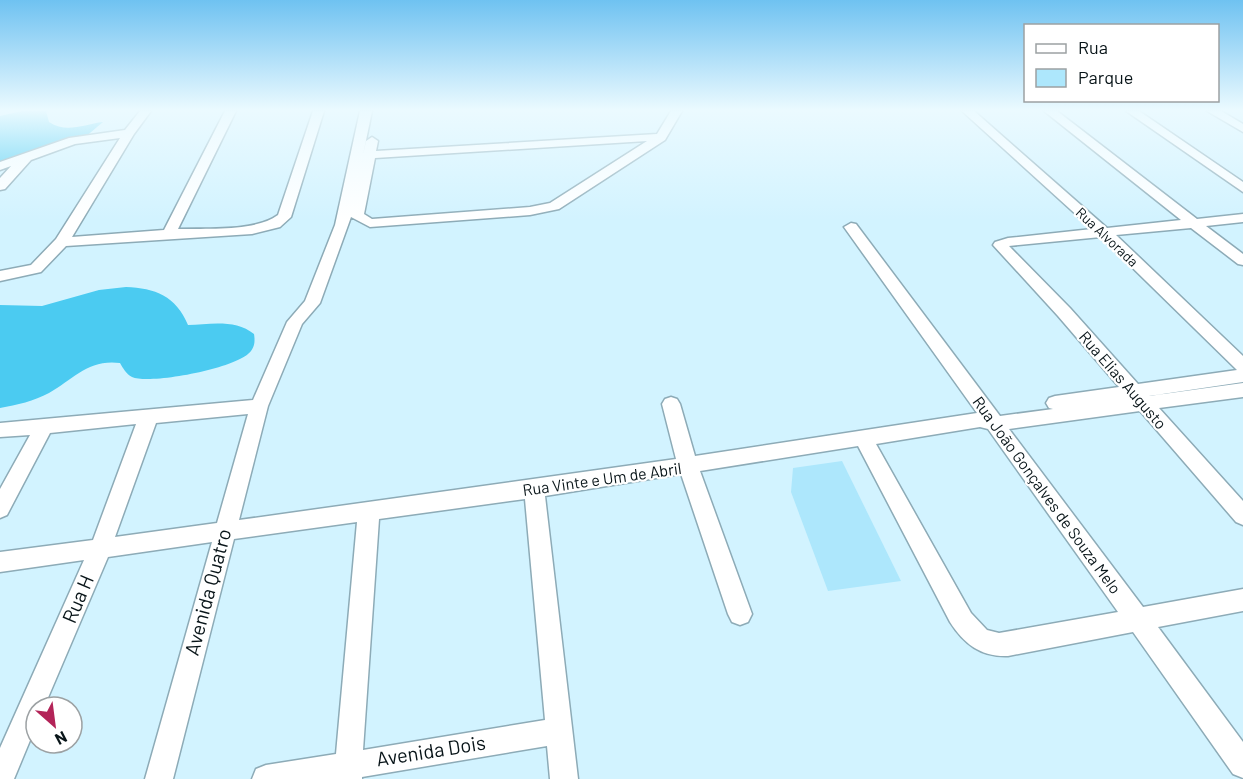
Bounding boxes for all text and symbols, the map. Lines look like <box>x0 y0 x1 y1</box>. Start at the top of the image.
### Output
legend <box>1024 24 1219 102</box>
text: Rua <box>1078 36 1108 58</box>
text: Parque <box>1078 66 1133 88</box>
street label: Rua Alvorada <box>1073 204 1142 270</box>
street label: Rua Elias Augusto <box>1076 327 1171 433</box>
street label: Rua João Gonçalves de Souza Melo <box>969 392 1125 597</box>
street label: Rua Vinte e Um de Abril <box>521 458 683 499</box>
street label: Avenida Quatro <box>179 526 235 658</box>
street label: Rua H <box>56 571 98 626</box>
north arrow <box>24 695 84 755</box>
text: N <box>52 728 70 750</box>
street label: Avenida Dois <box>374 730 487 771</box>

